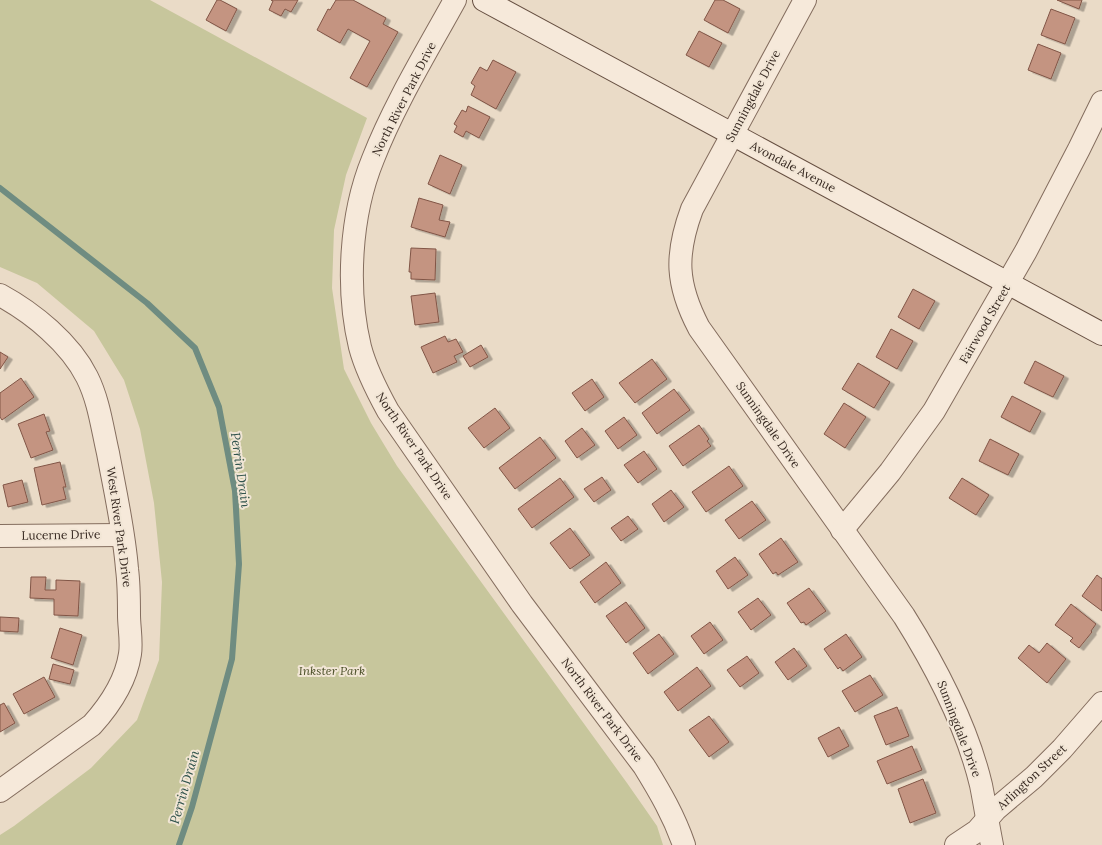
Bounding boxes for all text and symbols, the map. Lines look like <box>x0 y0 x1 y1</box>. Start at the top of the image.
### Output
street label: North River Park Drive <box>368 39 439 158</box>
street label: Sunningdale Drive <box>722 47 783 144</box>
street label: Avondale Avenue <box>747 137 839 196</box>
street label: Fairwood Street <box>956 281 1013 366</box>
street label: Sunningdale Drive <box>733 379 804 471</box>
street label: North River Park Drive <box>373 389 456 503</box>
water label: Perrin Drain <box>227 431 254 509</box>
street label: West River Park Drive <box>104 466 135 588</box>
street label: Lucerne Drive <box>21 526 101 543</box>
street label: North River Park Drive <box>558 655 647 765</box>
park label: Inkster Park <box>299 663 365 678</box>
street label: Sunningdale Drive <box>934 679 985 780</box>
street label: Arlington Street <box>993 740 1070 813</box>
water label: Perrin Drain <box>166 748 203 826</box>

